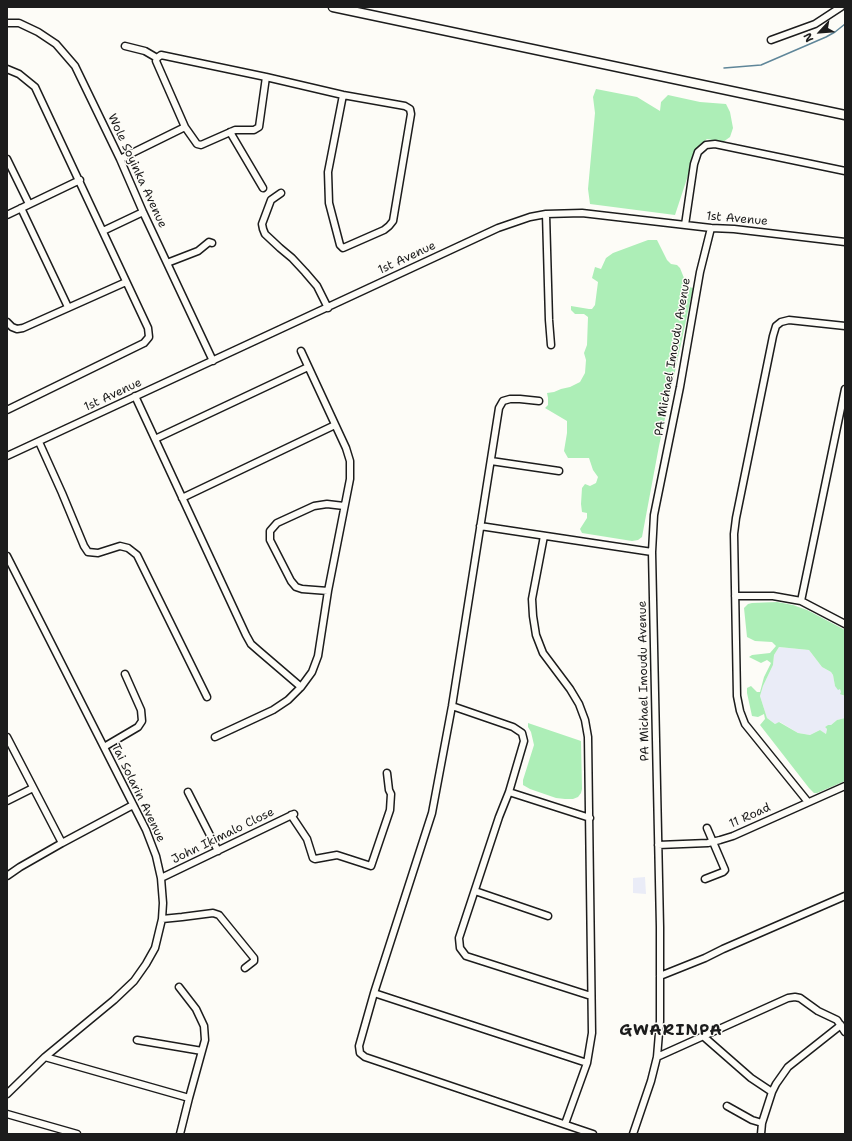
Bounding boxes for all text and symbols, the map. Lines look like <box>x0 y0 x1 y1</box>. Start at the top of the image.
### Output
north arrow <box>800 12 840 52</box>
text: N <box>800 30 817 45</box>
street label: Wole Soyinka Avenue <box>104 112 170 230</box>
street label: 1st Avenue <box>706 209 768 229</box>
street label: 1st Avenue <box>376 238 438 278</box>
street label: PA Michael Imoudu Avenue <box>652 277 694 437</box>
street label: 1st Avenue <box>82 375 144 415</box>
street label: PA Michael Imoudu Avenue <box>635 601 653 761</box>
street label: Tai Solarin Avenue <box>108 741 168 845</box>
street label: 11 Road <box>727 801 773 831</box>
street label: John Ikimalo Close <box>169 805 277 867</box>
district label: GWARINPA <box>619 1021 723 1041</box>

